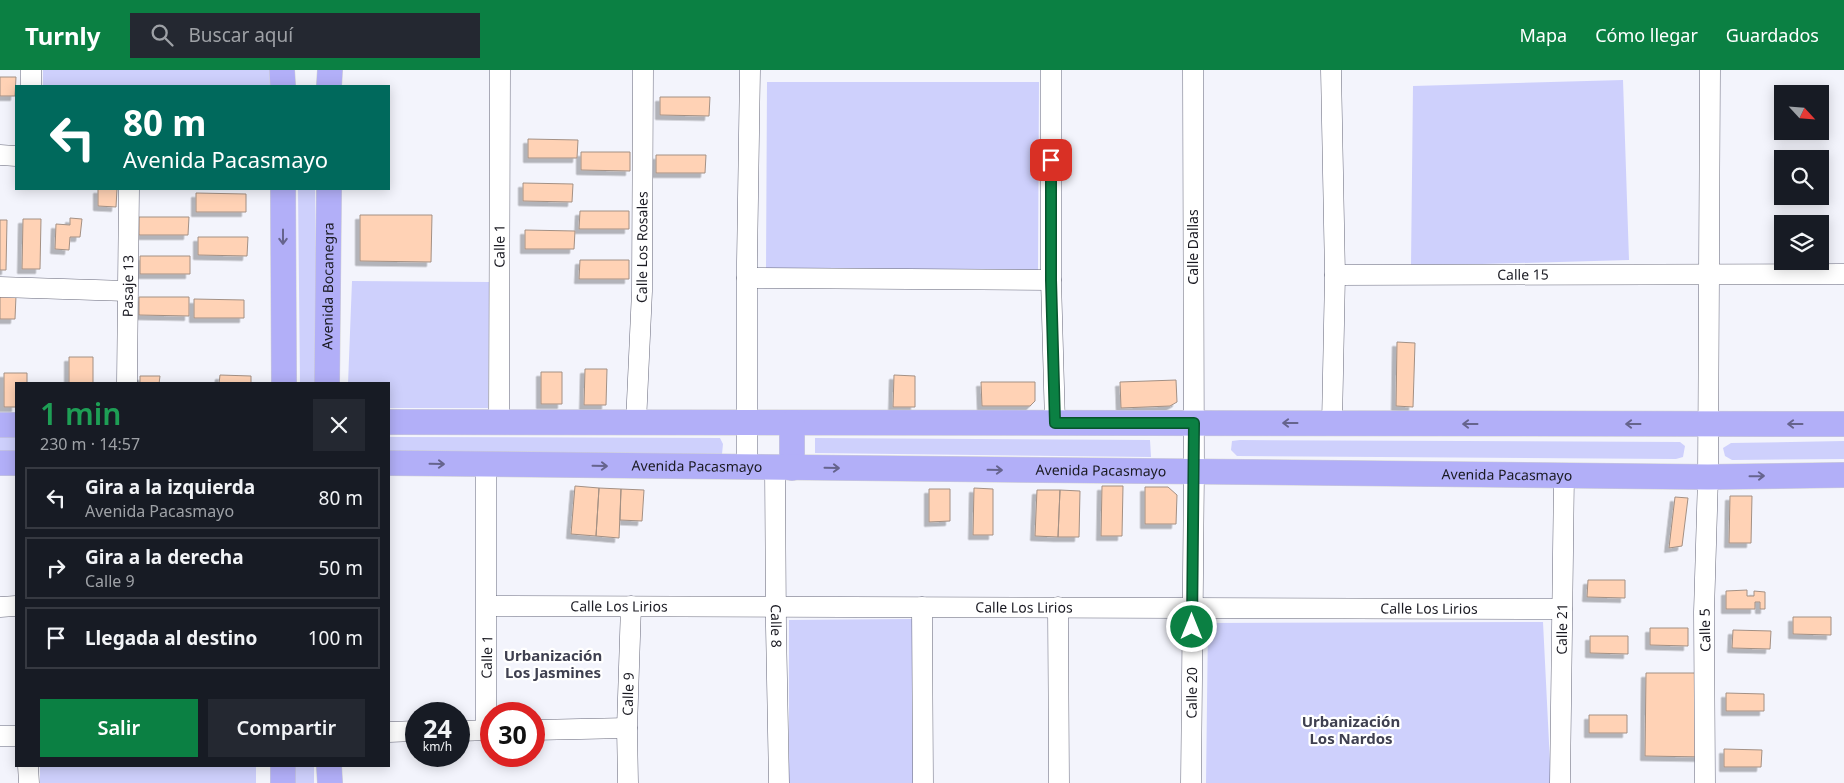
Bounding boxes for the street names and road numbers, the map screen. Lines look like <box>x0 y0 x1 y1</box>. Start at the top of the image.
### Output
street label: Calle Los Rosales <box>631 191 651 303</box>
street label: Calle Dallas <box>1183 209 1202 285</box>
street label: Avenida Bocanegra <box>317 222 338 350</box>
street label: Calle 1 <box>489 224 509 268</box>
street label: Pasaje 13 <box>118 255 137 317</box>
street label: Calle 15 <box>1497 265 1549 284</box>
street label: Avenida Pacasmayo <box>632 456 762 476</box>
street label: Avenida Pacasmayo <box>1036 460 1166 480</box>
street label: Avenida Pacasmayo <box>1442 464 1572 485</box>
street label: Calle Los Lirios <box>570 596 668 616</box>
street label: Calle Los Lirios <box>975 597 1073 617</box>
street label: Calle Los Lirios <box>1380 598 1478 618</box>
street label: Calle 21 <box>1552 603 1571 655</box>
street label: Calle 8 <box>767 604 786 648</box>
street label: Calle 5 <box>1695 608 1714 652</box>
street label: Calle 1 <box>477 635 496 679</box>
street label: Calle 20 <box>1182 667 1201 719</box>
street label: Calle 9 <box>617 672 638 716</box>

